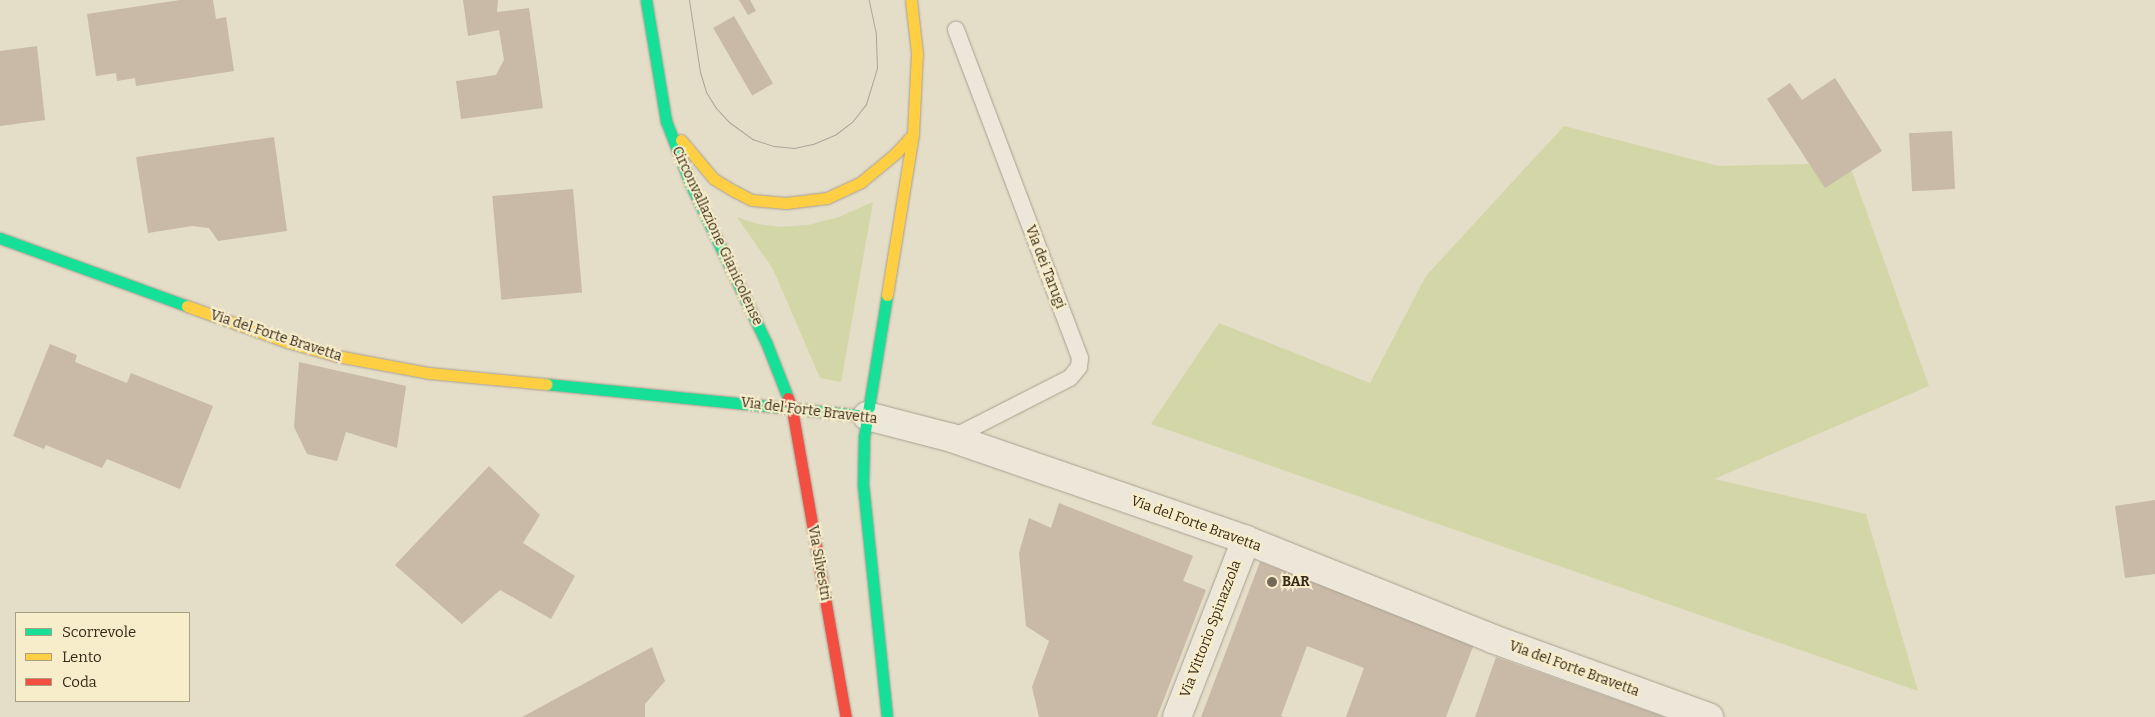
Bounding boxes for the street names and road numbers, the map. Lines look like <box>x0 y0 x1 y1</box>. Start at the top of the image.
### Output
street label: Circonvallazione Gianicolense <box>668 144 766 328</box>
street label: Via dei Tarugi <box>1021 223 1069 311</box>
street label: Via del Forte Bravetta <box>208 307 344 365</box>
street label: Via del Forte Bravetta <box>740 394 878 428</box>
street label: Via del Forte Bravetta <box>1129 493 1263 555</box>
street label: Via Silvestri <box>804 524 834 602</box>
street label: Via Vittorio Spinazzola <box>1177 558 1245 700</box>
street label: Via del Forte Bravetta <box>1507 638 1641 700</box>

